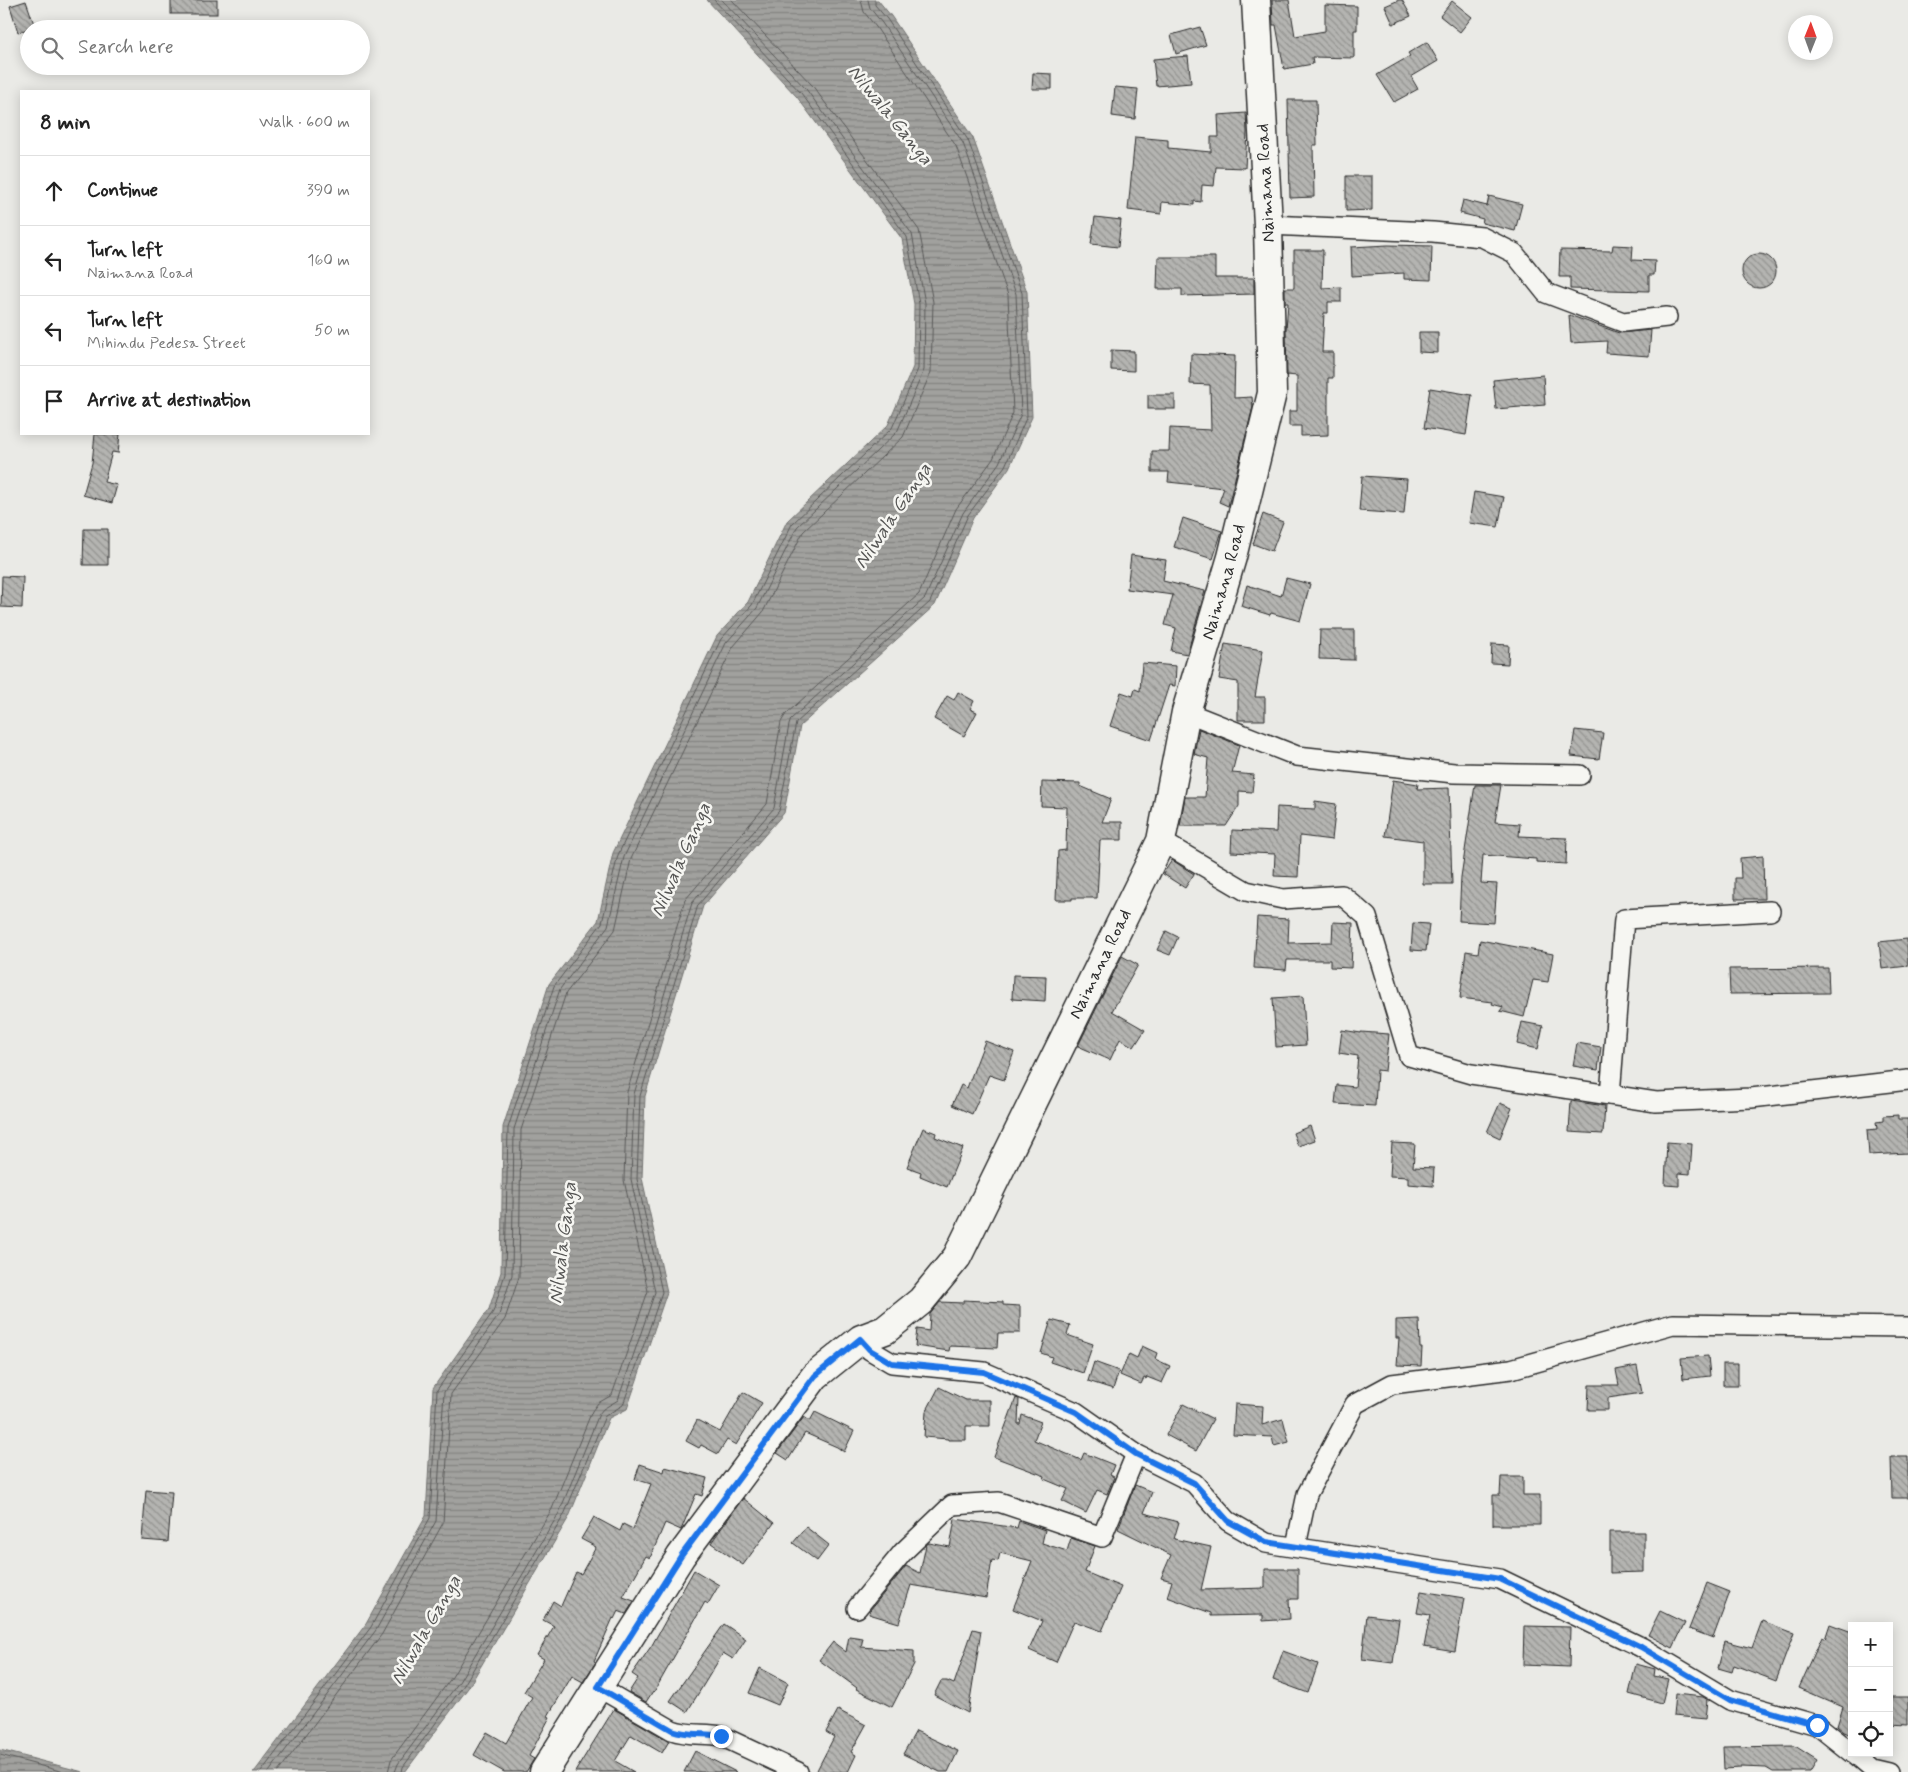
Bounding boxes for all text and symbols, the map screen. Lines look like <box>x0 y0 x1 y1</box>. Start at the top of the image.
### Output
north arrow <box>1788 15 1833 60</box>
search box <box>20 20 370 75</box>
icon: search <box>38 34 66 62</box>
text: Search here <box>78 35 174 60</box>
water label: Nilwala Ganga <box>842 60 939 171</box>
text: 8 min <box>40 109 91 137</box>
text: Walk · 600 m <box>259 112 350 133</box>
street label: Naimana Road <box>1251 123 1281 243</box>
icon: ahead <box>40 177 68 205</box>
text: Continue <box>87 178 158 203</box>
text: 390 m <box>307 180 350 201</box>
text: Turn left <box>87 238 163 263</box>
icon: left <box>40 247 68 275</box>
text: 160 m <box>307 250 350 271</box>
text: Naimana Road <box>87 263 193 284</box>
text: Turn left <box>87 308 163 333</box>
icon: left <box>40 317 68 345</box>
text: 50 m <box>314 320 350 341</box>
text: Mihindu Pedesa Street <box>87 333 246 354</box>
icon: arrive <box>40 387 68 415</box>
text: Arrive at destination <box>87 388 251 413</box>
water label: Nilwala Ganga <box>849 458 938 574</box>
street label: Naimana Road <box>1196 522 1252 643</box>
water label: Nilwala Ganga <box>645 799 718 921</box>
street label: Naimana Road <box>1064 905 1138 1023</box>
water label: Nilwala Ganga <box>543 1180 583 1305</box>
water label: Nilwala Ganga <box>385 1570 468 1689</box>
map controls <box>1848 1622 1893 1757</box>
button: + <box>1848 1622 1893 1667</box>
button: − <box>1848 1667 1893 1712</box>
button: locate <box>1848 1712 1893 1757</box>
route start <box>1806 1714 1829 1737</box>
route end <box>710 1725 733 1748</box>

